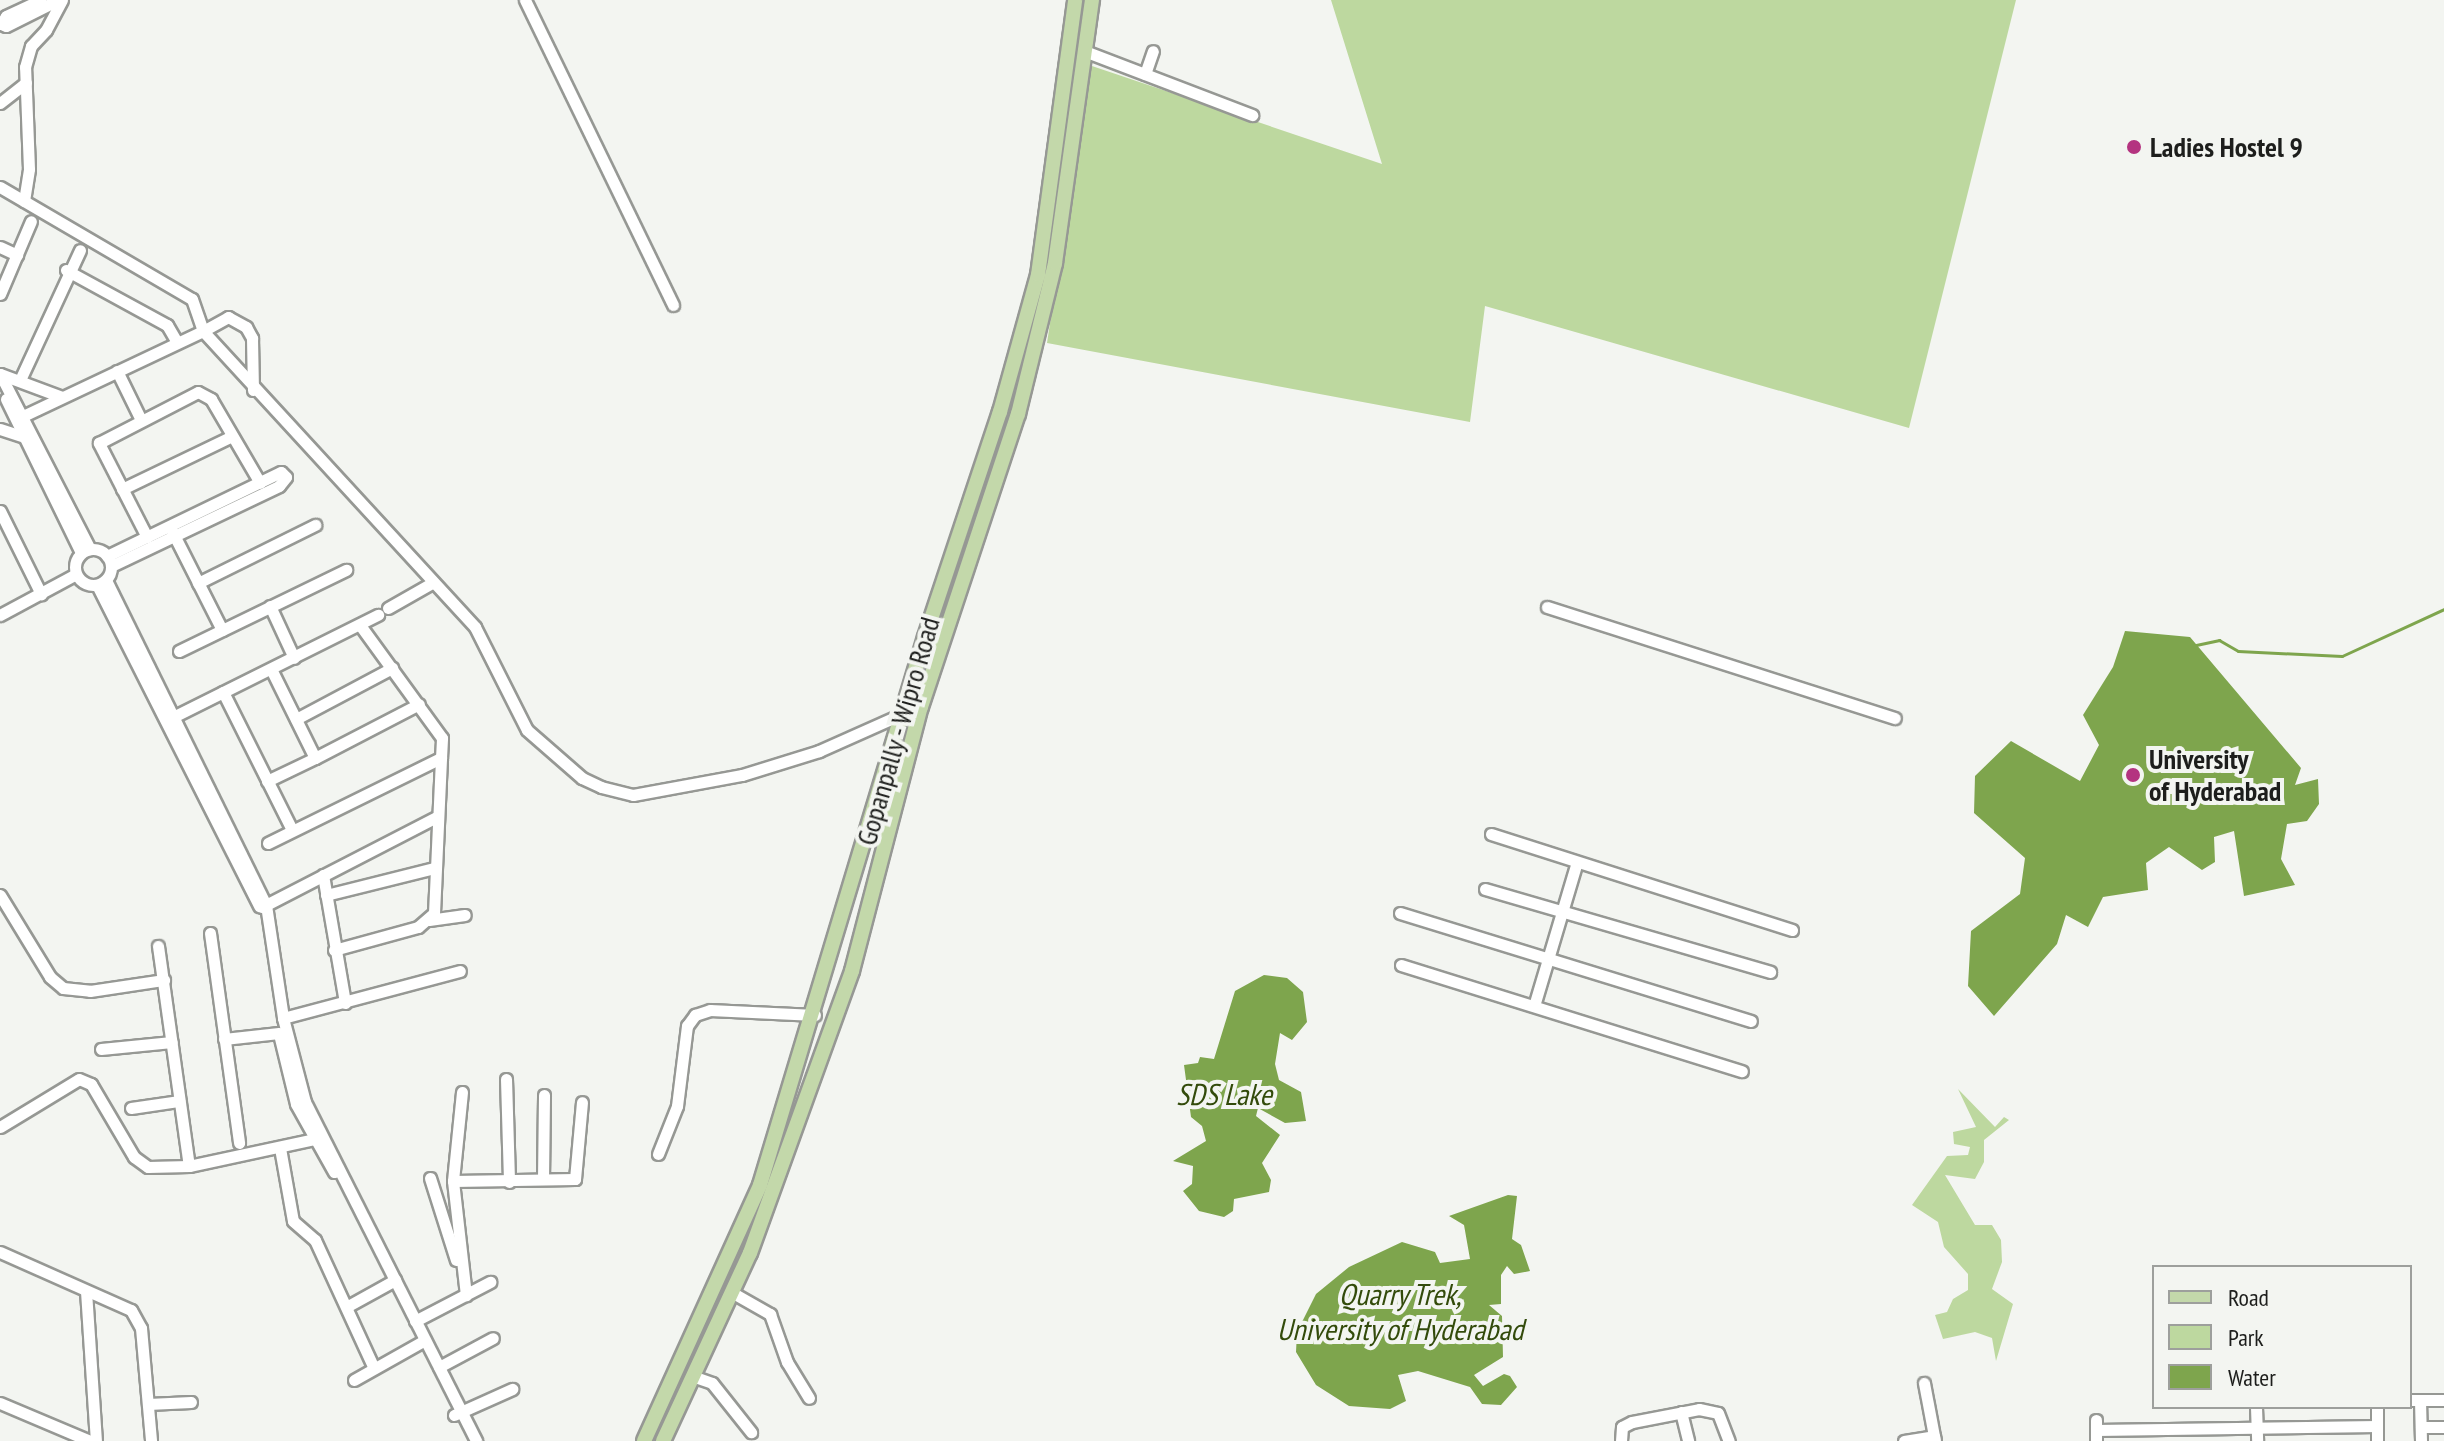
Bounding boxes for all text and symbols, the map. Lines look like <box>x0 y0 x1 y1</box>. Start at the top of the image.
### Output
place label: Ladies Hostel 9 <box>2150 130 2303 164</box>
marker: Ladies Hostel 9 <box>2125 138 2143 156</box>
street label: Gopanpally - Wipro Road <box>849 611 947 851</box>
place label: University of Hyderabad <box>2149 742 2281 808</box>
marker: University of Hyderabad <box>2124 766 2142 784</box>
water label: SDS Lake <box>1176 1076 1272 1112</box>
legend <box>2152 1265 2412 1409</box>
water label: Quarry Trek, University of Hyderabad <box>1276 1276 1524 1346</box>
text: Road <box>2228 1282 2269 1313</box>
text: Park <box>2228 1322 2264 1353</box>
text: Water <box>2228 1362 2276 1393</box>

